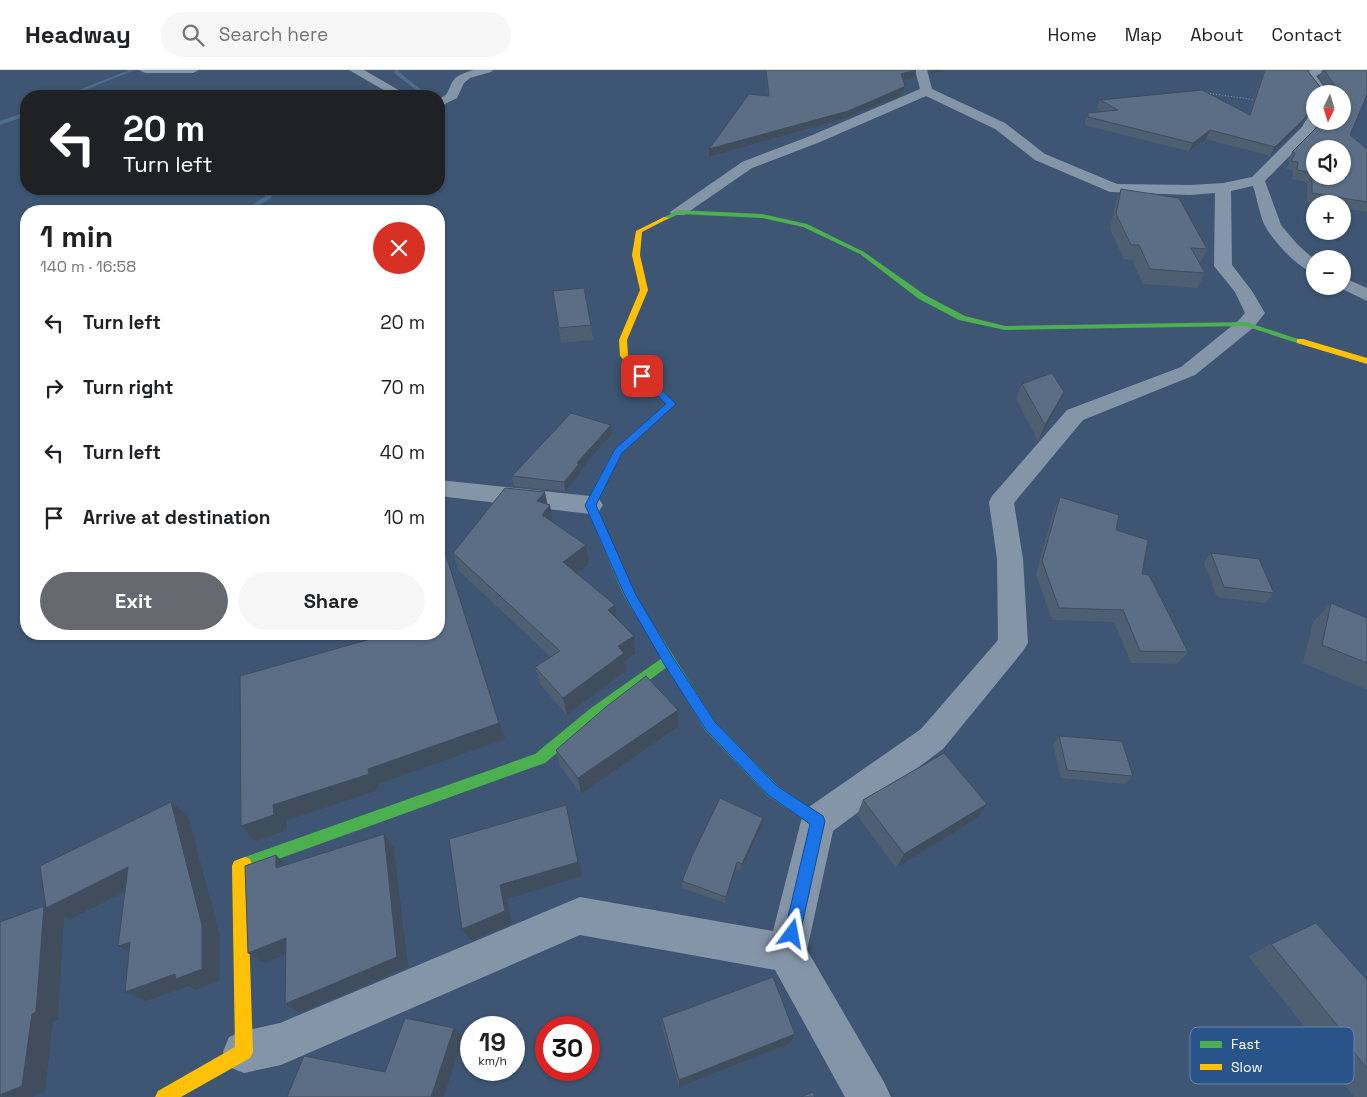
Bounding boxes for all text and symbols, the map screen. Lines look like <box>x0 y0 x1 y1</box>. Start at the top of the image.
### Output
search box <box>161 12 511 57</box>
text: Headway <box>25 19 131 50</box>
icon: search <box>179 21 207 49</box>
text: Search here <box>219 22 328 47</box>
text: Home <box>1048 23 1097 46</box>
text: Map <box>1125 23 1162 46</box>
text: About <box>1190 23 1244 46</box>
text: Contact <box>1272 23 1342 46</box>
north arrow <box>1306 85 1351 130</box>
map controls <box>1306 85 1351 295</box>
text: 20 m <box>123 107 205 151</box>
icon: left <box>40 110 105 175</box>
button: sound <box>1306 140 1351 185</box>
text: Turn left <box>123 150 213 178</box>
button: + <box>1306 195 1351 240</box>
text: 1 min <box>40 217 113 256</box>
button: close <box>373 222 425 274</box>
button: − <box>1306 250 1351 295</box>
text: 140 m · 16:58 <box>40 256 136 277</box>
icon: left <box>40 309 68 337</box>
text: Turn left <box>83 310 161 335</box>
text: 20 m <box>380 310 425 335</box>
pin <box>621 355 663 397</box>
icon: arrive <box>628 362 656 390</box>
icon: right <box>40 374 68 402</box>
text: Turn right <box>83 375 173 400</box>
text: 70 m <box>381 375 425 400</box>
icon: left <box>40 439 68 467</box>
text: Turn left <box>83 440 161 465</box>
text: 40 m <box>380 440 425 465</box>
icon: arrive <box>40 504 68 532</box>
text: Arrive at destination <box>83 505 271 530</box>
text: 10 m <box>384 505 425 530</box>
button: Exit <box>40 572 228 630</box>
button: Share <box>238 572 425 630</box>
position arrow <box>765 907 817 959</box>
speed limit sign: 30 <box>535 1016 600 1081</box>
text: 19 <box>479 1026 506 1058</box>
legend <box>1190 1027 1354 1084</box>
text: Fast <box>1231 1035 1260 1053</box>
text: km/h <box>478 1053 507 1069</box>
text: Slow <box>1231 1058 1263 1076</box>

